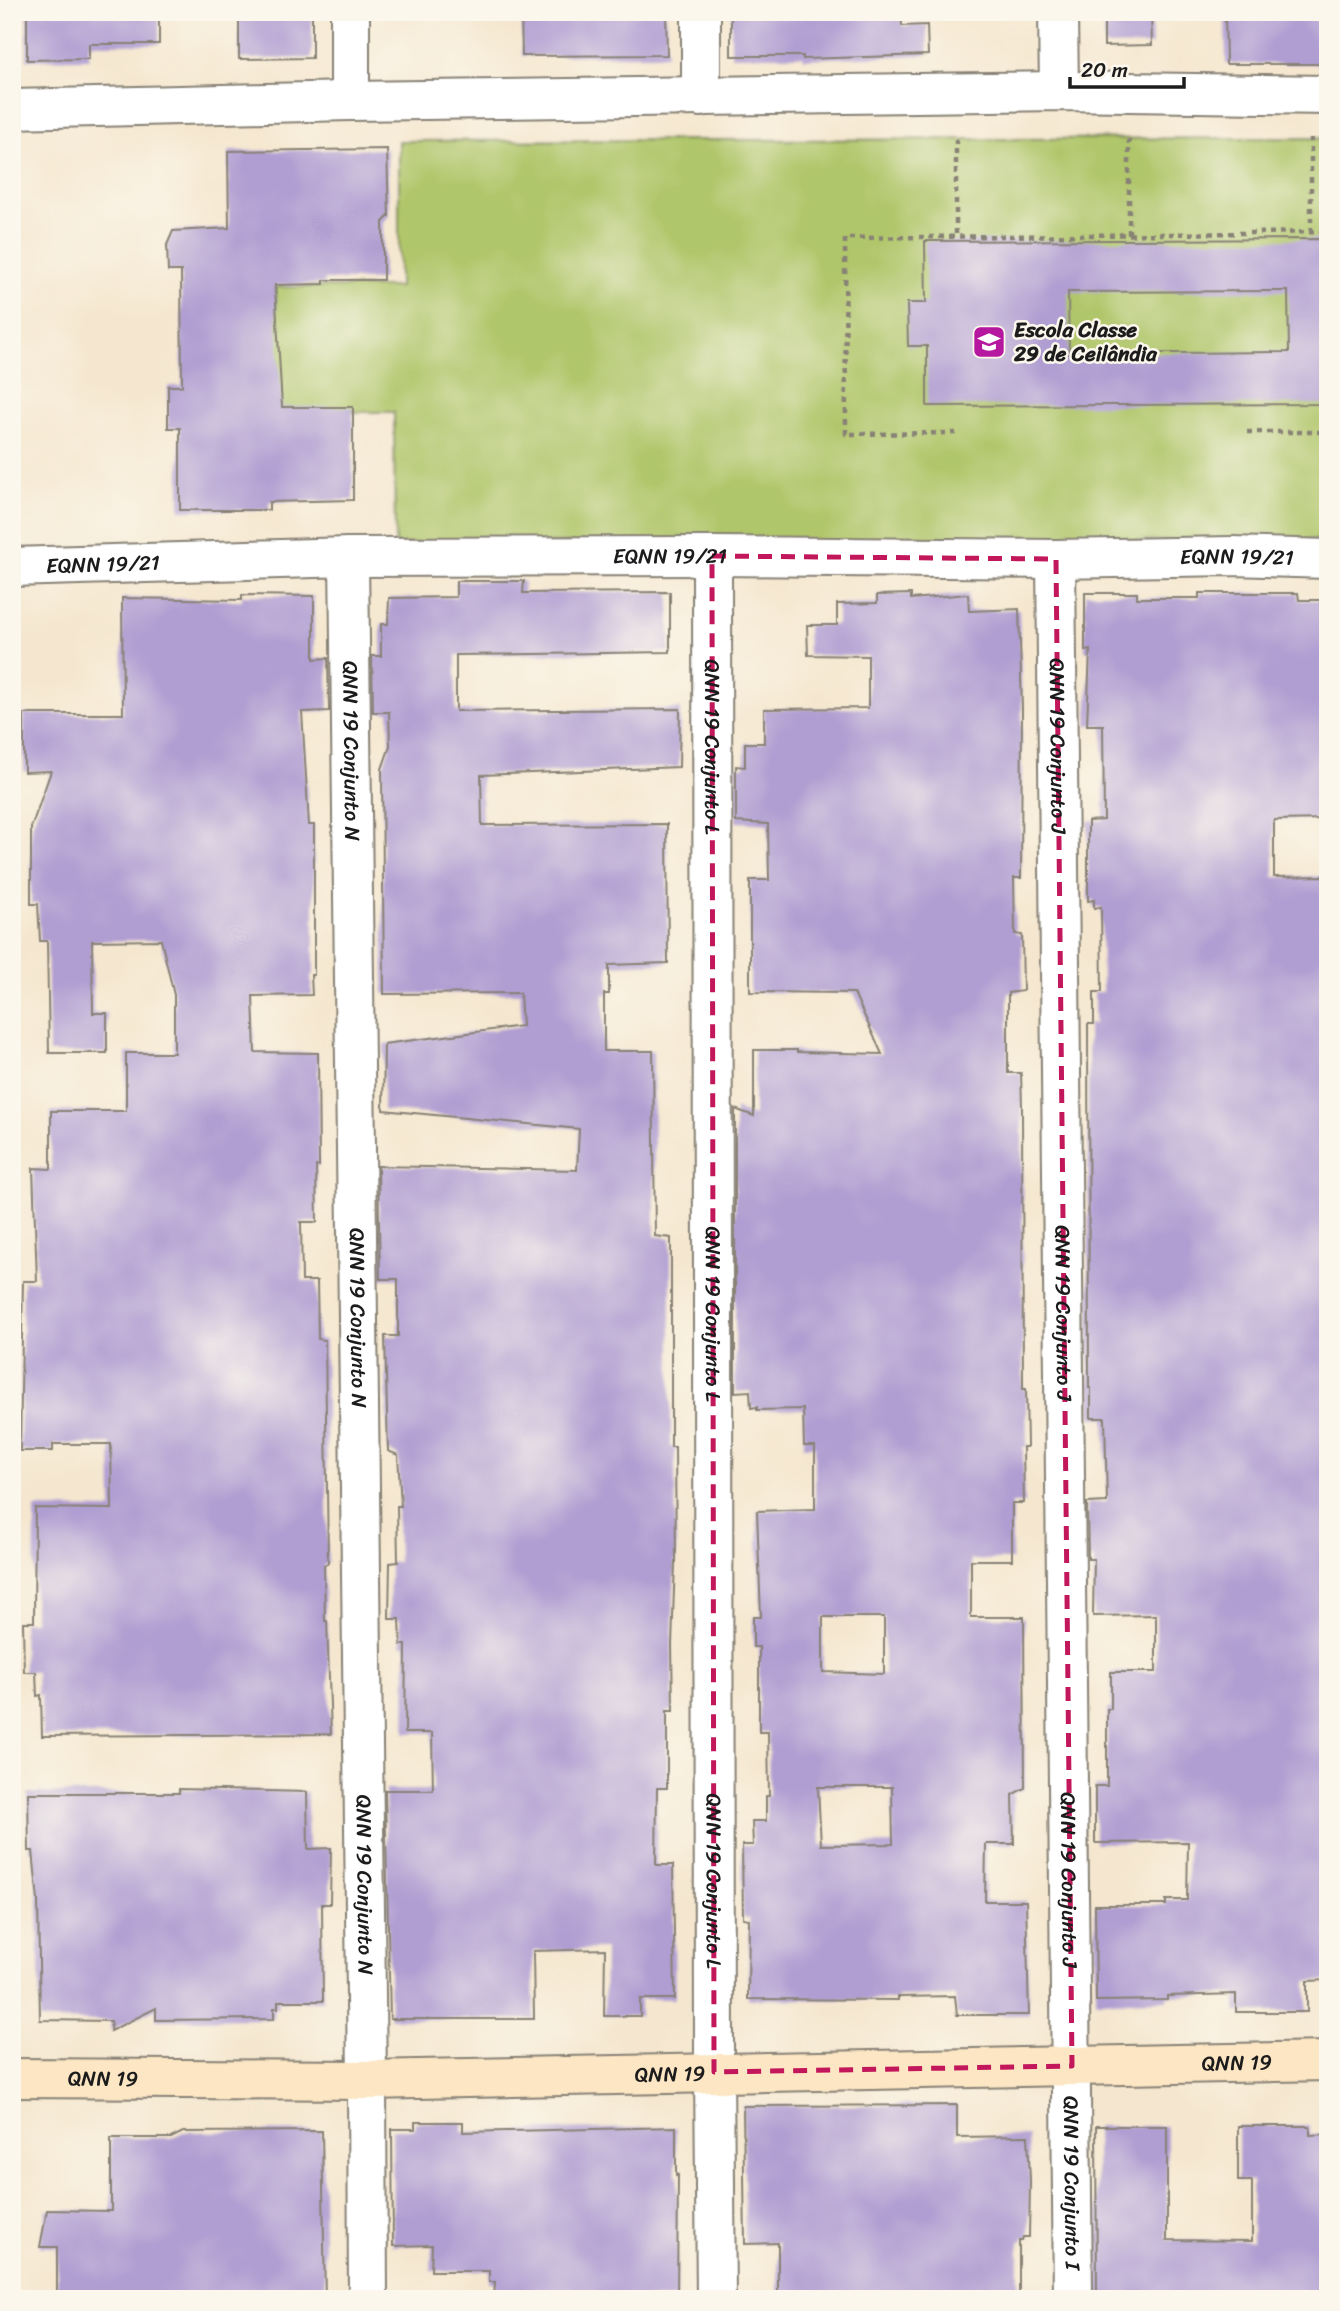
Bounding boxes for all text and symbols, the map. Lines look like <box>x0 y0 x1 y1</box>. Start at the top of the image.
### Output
scale bar <box>1070 46 1184 90</box>
text: 20 m <box>1081 51 1128 89</box>
place label: Escola Classe 29 de Ceilândia <box>1013 311 1158 373</box>
school or university icon: Escola Classe 29 de Ceilândia <box>970 323 1008 361</box>
street label: EQNN 19/21 <box>613 537 727 575</box>
street label: EQNN 19/21 <box>1180 537 1294 577</box>
street label: EQNN 19/21 <box>46 544 160 585</box>
street label: QNN 19 Conjunto J <box>1038 658 1078 835</box>
street label: QNN 19 Conjunto L <box>693 659 731 835</box>
street label: QNN 19 Conjunto N <box>331 661 371 842</box>
street label: QNN 19 Conjunto J <box>1044 1225 1083 1402</box>
street label: QNN 19 Conjunto L <box>694 1226 732 1402</box>
street label: QNN 19 Conjunto N <box>338 1228 378 1409</box>
street label: QNN 19 Conjunto J <box>1049 1792 1089 1969</box>
street label: QNN 19 Conjunto L <box>695 1793 733 1969</box>
street label: QNN 19 Conjunto N <box>345 1795 385 1976</box>
street label: QNN 19 <box>1201 2043 1273 2082</box>
street label: QNN 19 <box>634 2054 706 2094</box>
street label: QNN 19 <box>68 2059 138 2098</box>
street label: QNN 19 Conjunto I <box>1052 2096 1092 2272</box>

